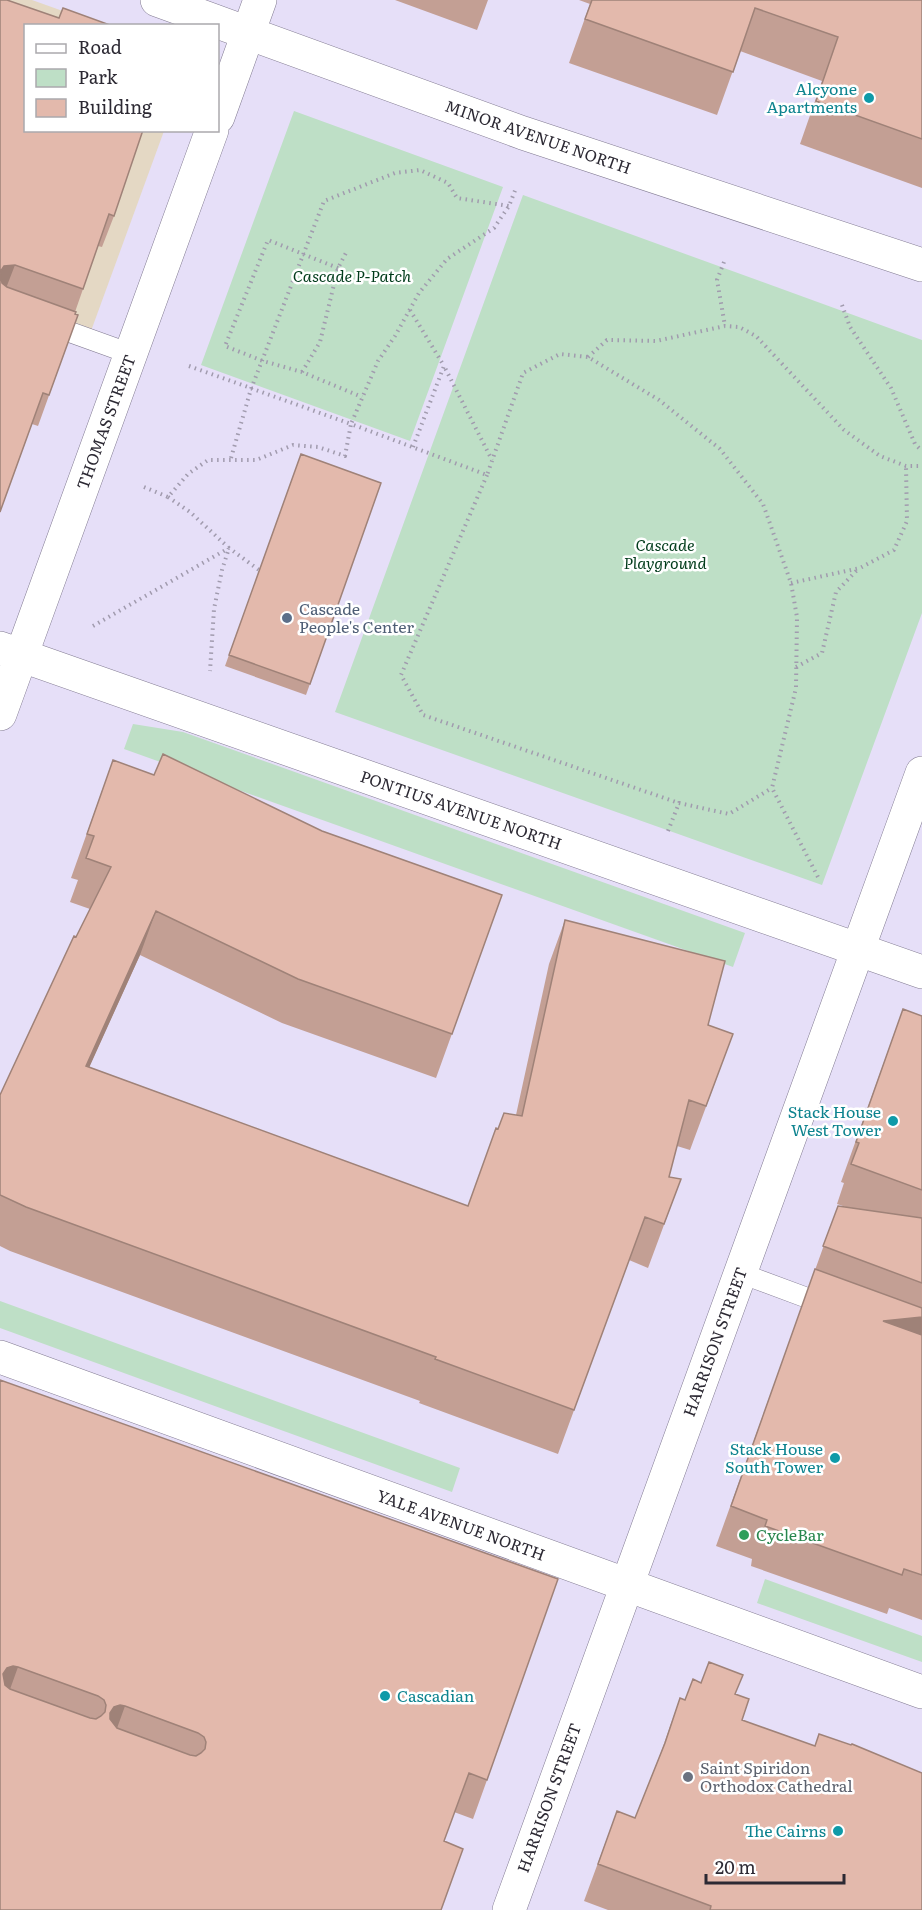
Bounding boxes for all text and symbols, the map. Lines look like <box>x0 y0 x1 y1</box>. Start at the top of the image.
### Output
legend <box>24 24 219 132</box>
text: Road <box>78 33 122 60</box>
text: Park <box>78 63 119 90</box>
place label: Alcyone Apartments <box>766 76 857 118</box>
marker: Alcyone Apartments <box>862 91 876 105</box>
text: Building <box>78 93 153 120</box>
street label: MINOR AVENUE NORTH <box>442 93 635 179</box>
park label: Cascade P-Patch <box>293 263 412 287</box>
street label: THOMAS STREET <box>69 351 141 492</box>
park label: Cascade Playground <box>623 532 707 574</box>
place label: Cascade People's Center <box>299 596 414 638</box>
marker: Cascade People's Center <box>280 611 294 625</box>
street label: PONTIUS AVENUE NORTH <box>357 763 565 855</box>
place label: Stack House West Tower <box>788 1099 881 1141</box>
marker: Stack House West Tower <box>886 1114 900 1128</box>
street label: HARRISON STREET <box>676 1263 752 1420</box>
place label: Stack House South Tower <box>725 1436 823 1478</box>
marker: Stack House South Tower <box>828 1451 842 1465</box>
street label: YALE AVENUE NORTH <box>374 1482 549 1566</box>
place label: CycleBar <box>756 1522 824 1546</box>
marker: CycleBar <box>737 1528 751 1542</box>
place label: Cascadian <box>397 1683 475 1707</box>
marker: Cascadian <box>378 1689 392 1703</box>
street label: HARRISON STREET <box>510 1719 586 1876</box>
place label: Saint Spiridon Orthodox Cathedral <box>700 1755 853 1797</box>
marker: Saint Spiridon Orthodox Cathedral <box>681 1770 695 1784</box>
place label: The Cairns <box>745 1818 826 1842</box>
marker: The Cairns <box>831 1824 845 1838</box>
scale bar <box>706 1847 844 1885</box>
text: 20 m <box>715 1853 756 1880</box>

